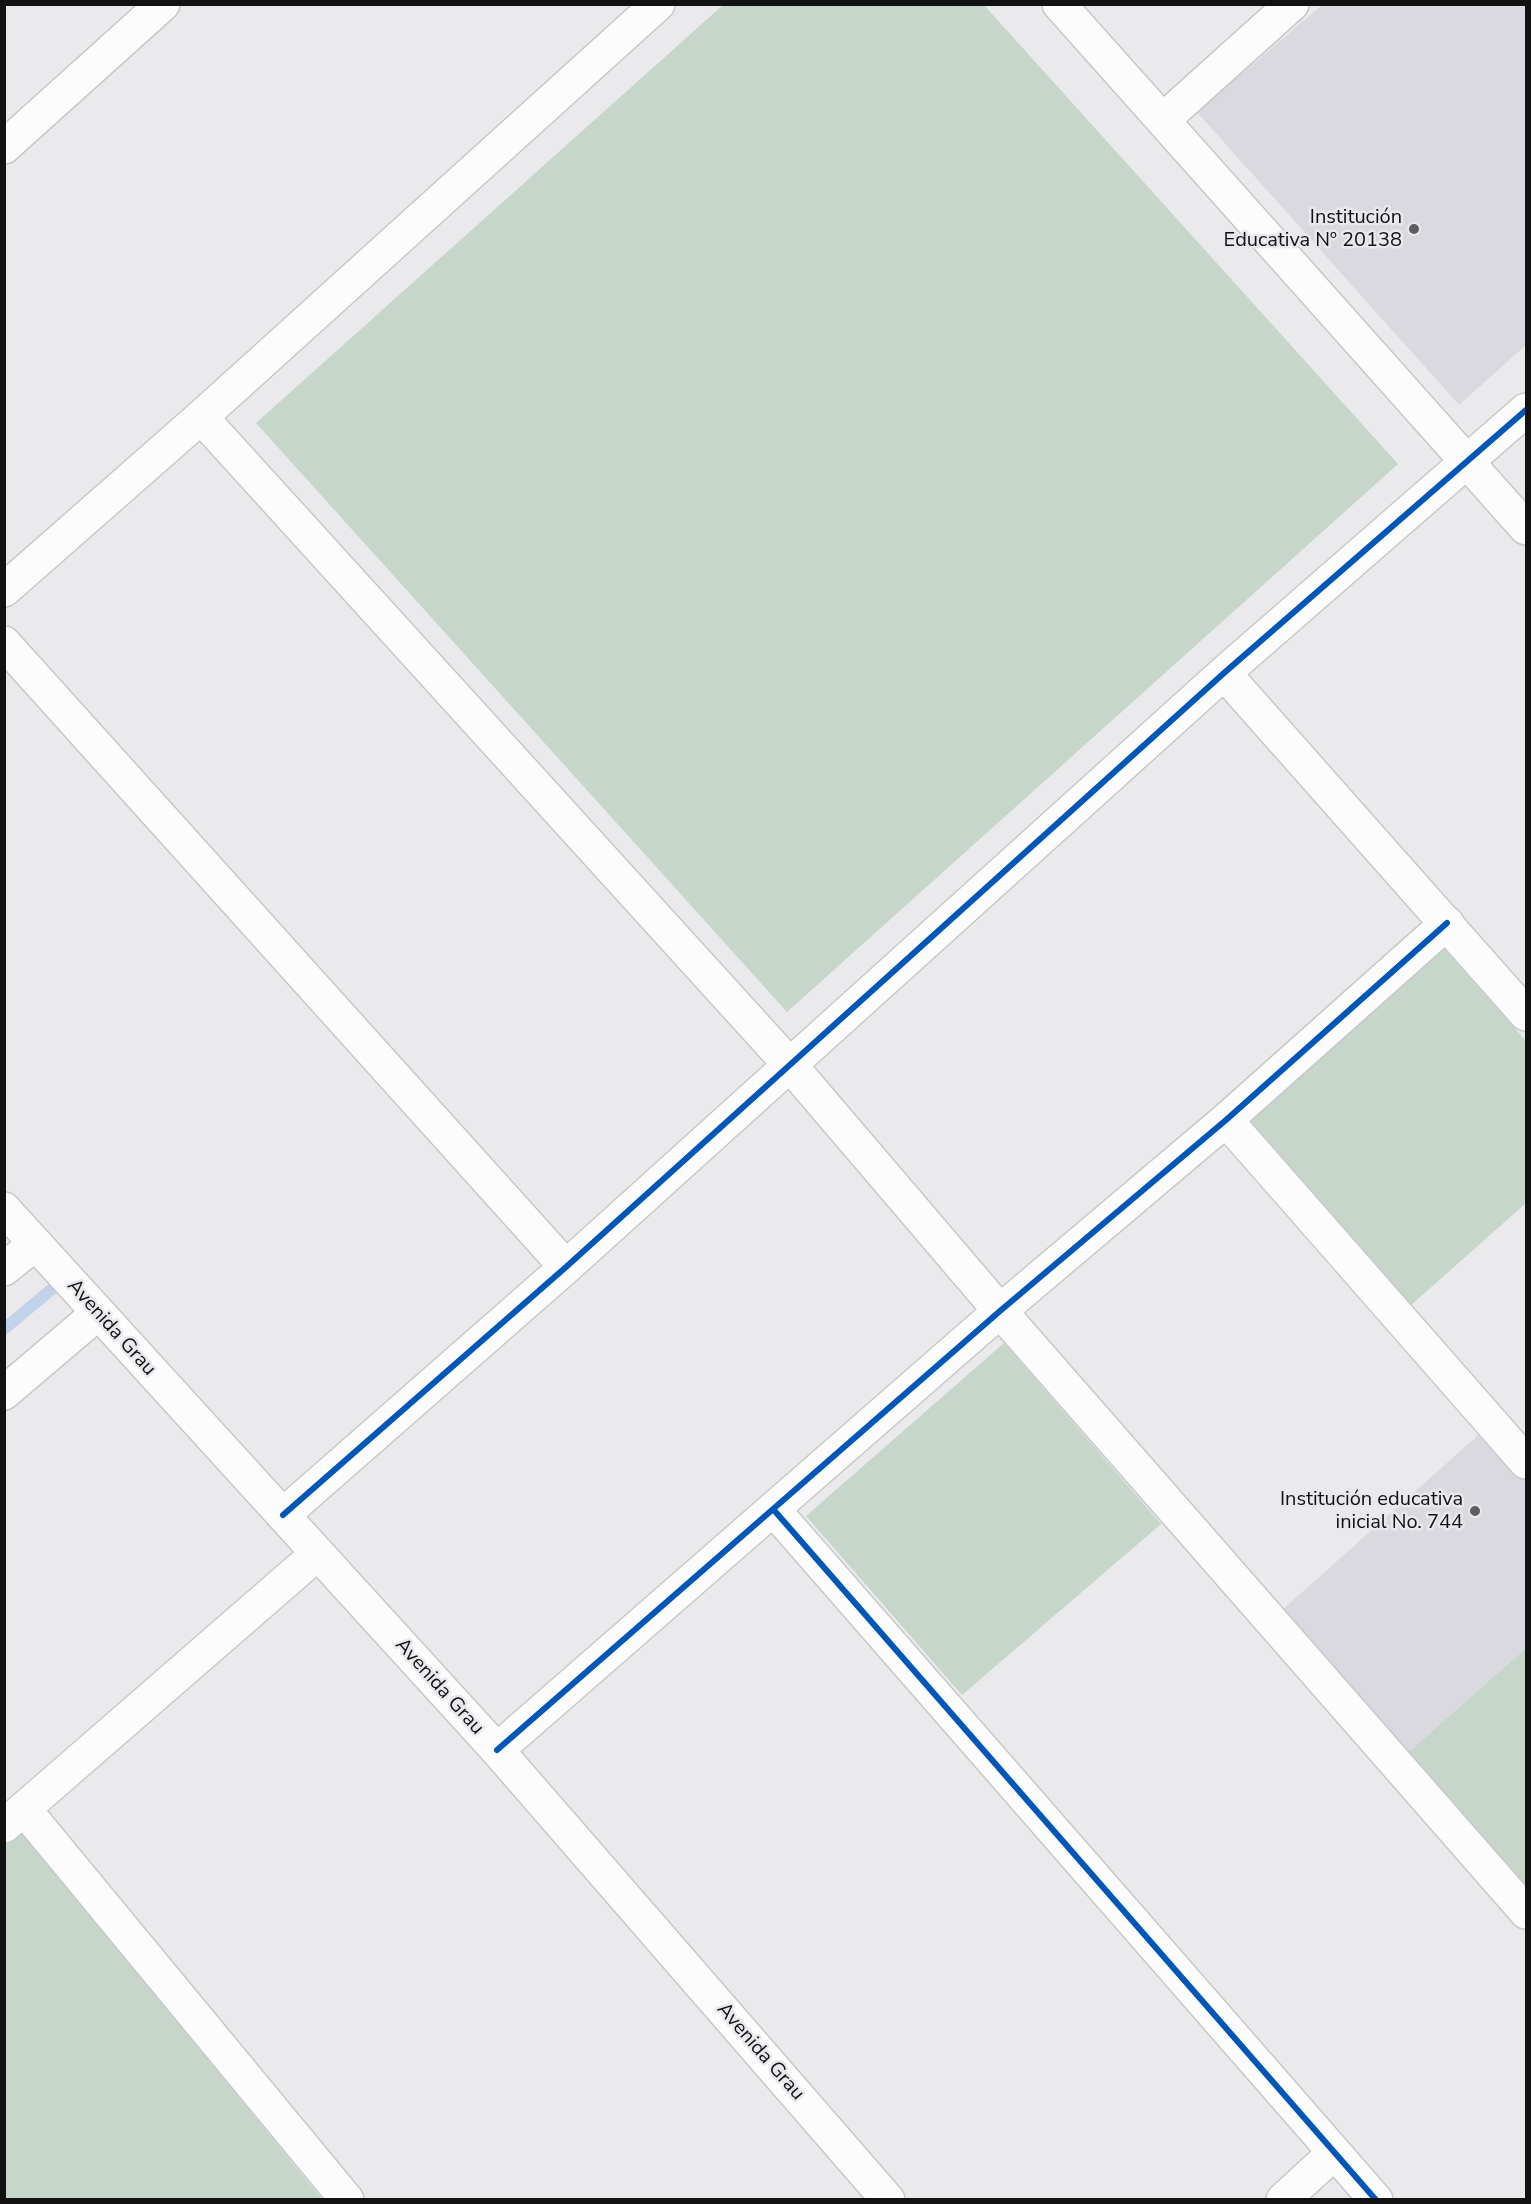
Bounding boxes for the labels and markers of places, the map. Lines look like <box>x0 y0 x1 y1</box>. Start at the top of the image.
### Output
place label: Institución Educativa Nº 20138 <box>1224 206 1402 253</box>
marker: Institución Educativa Nº 20138 <box>1407 222 1421 236</box>
place label: Institución educativa inicial No. 744 <box>1280 1488 1463 1535</box>
marker: Institución educativa inicial No. 744 <box>1468 1504 1482 1518</box>

